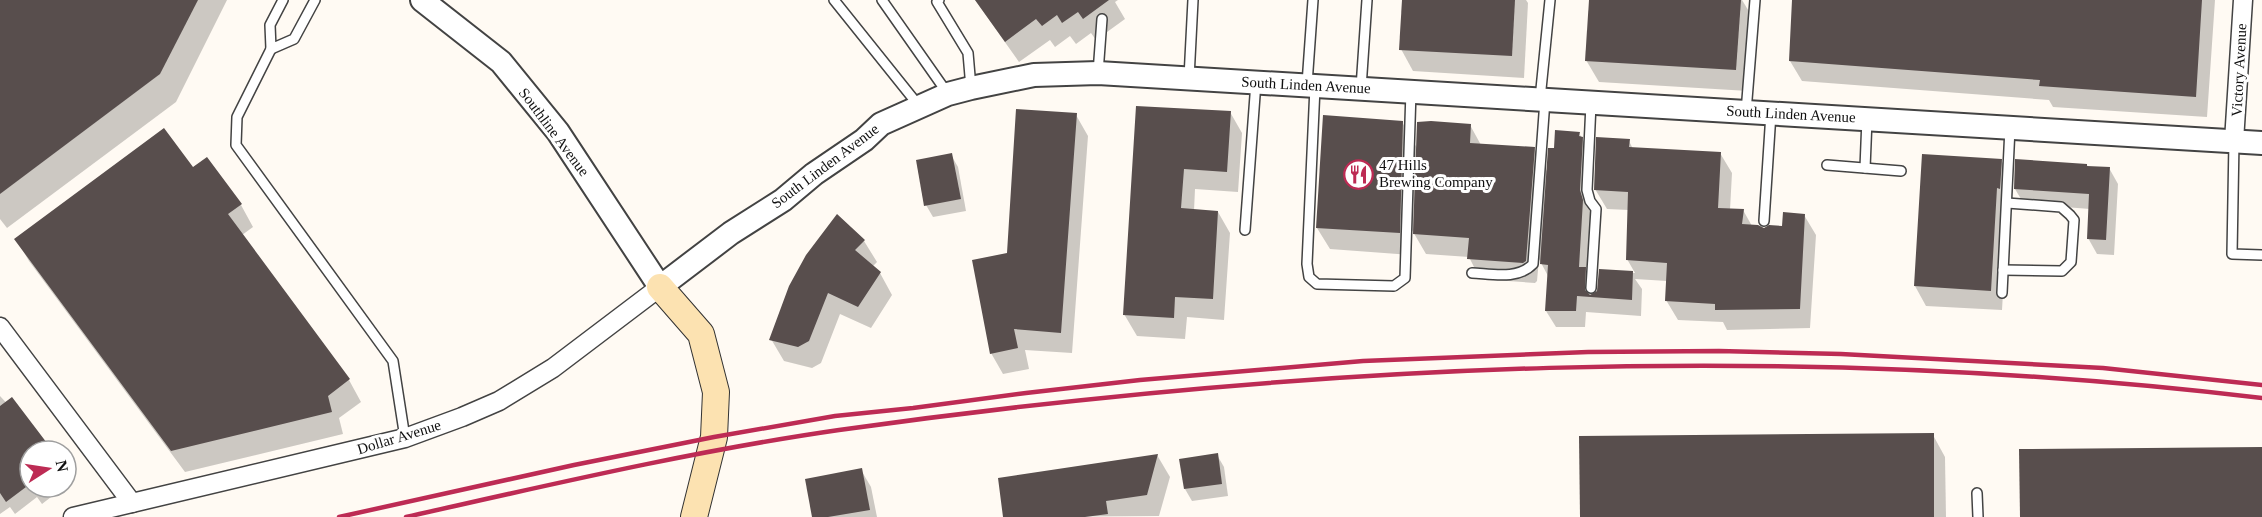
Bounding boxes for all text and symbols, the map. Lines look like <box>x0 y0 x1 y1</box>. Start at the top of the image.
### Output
street label: Victory Avenue <box>2229 23 2249 117</box>
street label: South Linden Avenue <box>1241 74 1372 96</box>
street label: Southline Avenue <box>516 85 592 179</box>
street label: South Linden Avenue <box>1726 103 1857 125</box>
street label: South Linden Avenue <box>768 120 882 211</box>
place label: 47 Hills Brewing Company <box>1379 157 1493 190</box>
restaurant icon: 47 Hills Brewing Company <box>1342 158 1374 190</box>
street label: Dollar Avenue <box>355 417 443 457</box>
north arrow <box>18 439 78 499</box>
text: N <box>53 459 72 474</box>

